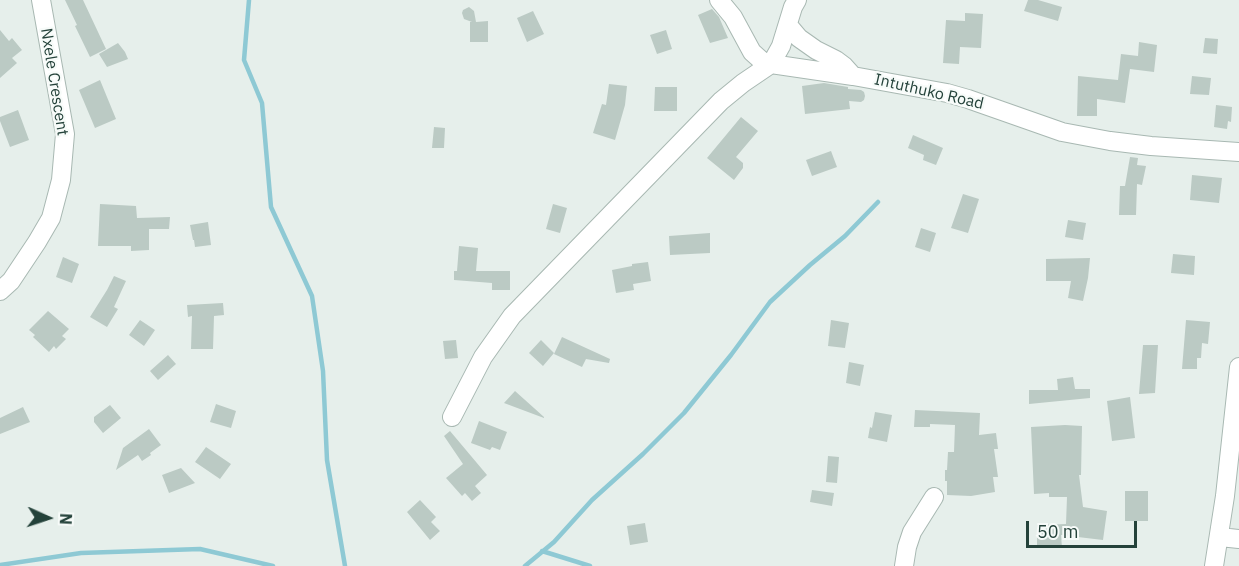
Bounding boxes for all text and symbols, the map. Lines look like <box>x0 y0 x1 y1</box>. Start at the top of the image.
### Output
street label: Nxele Crescent <box>36 27 72 137</box>
street label: Intuthuko Road <box>872 70 986 114</box>
north arrow <box>18 488 78 548</box>
scale bar <box>1029 509 1140 547</box>
text: N <box>56 513 76 525</box>
text: 50 m <box>1037 520 1079 543</box>

